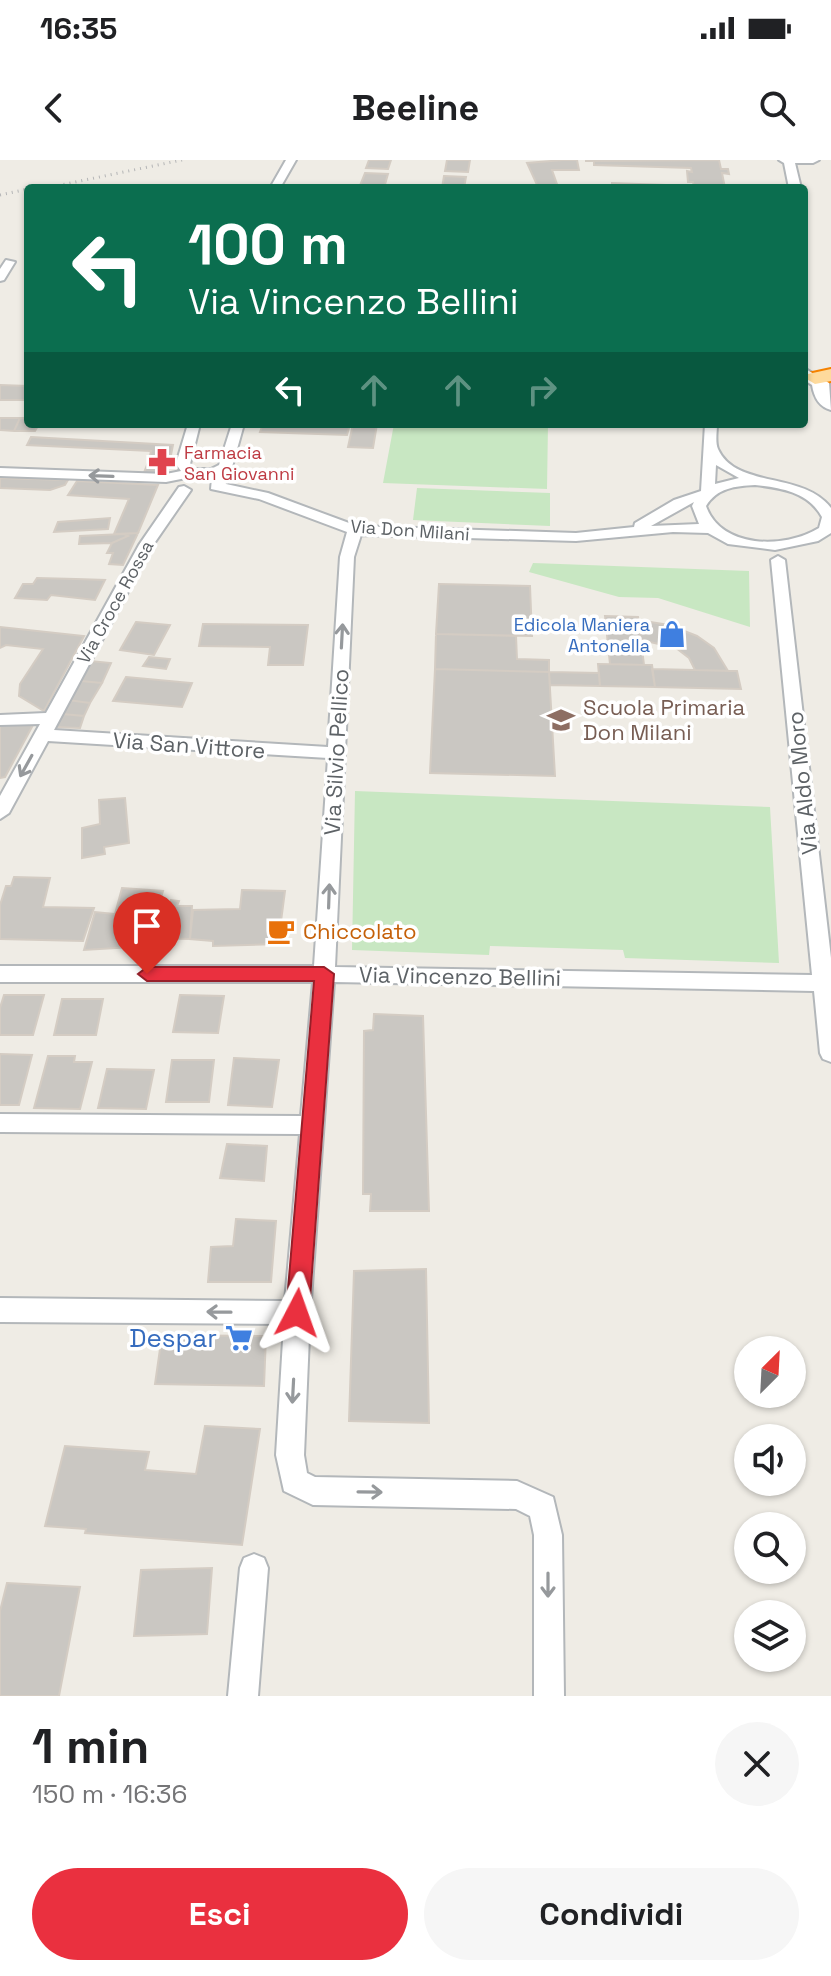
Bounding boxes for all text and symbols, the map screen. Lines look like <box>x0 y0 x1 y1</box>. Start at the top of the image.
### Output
text: 16:35 <box>40 9 117 48</box>
text: Beeline <box>352 85 479 131</box>
icon: back <box>32 86 76 130</box>
icon: search <box>755 86 799 130</box>
text: 100 m <box>188 209 348 280</box>
icon: left <box>56 216 160 320</box>
text: Via Vincenzo Bellini <box>188 279 519 325</box>
icon: left <box>268 368 312 412</box>
icon: ahead <box>352 368 396 412</box>
icon: ahead <box>436 368 480 412</box>
icon: right <box>520 368 564 412</box>
place label: Farmacia San Giovanni <box>184 441 294 485</box>
pharmacy icon: Farmacia San Giovanni <box>147 447 177 477</box>
one-way arrow <box>88 468 115 483</box>
street label: Via Don Milani <box>350 514 470 546</box>
street label: Via Croce Rossa <box>72 536 158 668</box>
place label: Edicola Maniera Antonella <box>514 613 650 657</box>
shop icon: Edicola Maniera Antonella <box>657 619 687 649</box>
one-way arrow <box>335 623 350 650</box>
street label: Via Silvio Pellico <box>318 668 354 836</box>
place label: Scuola Primaria Don Milani <box>583 693 746 746</box>
school or university icon: Scuola Primaria Don Milani <box>546 705 576 735</box>
street label: Via Aldo Moro <box>781 710 823 856</box>
street label: Via San Vittore <box>112 726 266 764</box>
one-way arrow <box>17 753 33 777</box>
one-way arrow <box>322 883 337 910</box>
pin <box>113 892 181 974</box>
icon: arrive <box>125 904 169 948</box>
cafe icon: Chiccolato <box>266 916 296 946</box>
place label: Chiccolato <box>303 917 417 945</box>
street label: Via Vincenzo Bellini <box>359 960 561 992</box>
position arrow <box>255 1271 339 1355</box>
one-way arrow <box>206 1304 233 1320</box>
place label: Despar <box>129 1321 217 1355</box>
supermarket icon: Despar <box>224 1323 254 1353</box>
north arrow <box>734 1336 806 1408</box>
map controls <box>734 1336 806 1672</box>
one-way arrow <box>286 1377 301 1404</box>
button: sound <box>734 1424 806 1496</box>
one-way arrow <box>356 1485 383 1500</box>
button: search <box>734 1512 806 1584</box>
one-way arrow <box>540 1571 556 1598</box>
button: layers <box>734 1600 806 1672</box>
text: 1 min <box>32 1716 149 1777</box>
button: close <box>715 1722 799 1806</box>
text: 150 m · 16:36 <box>32 1777 187 1811</box>
button: Esci <box>32 1868 408 1960</box>
button: Condividi <box>424 1868 799 1960</box>

